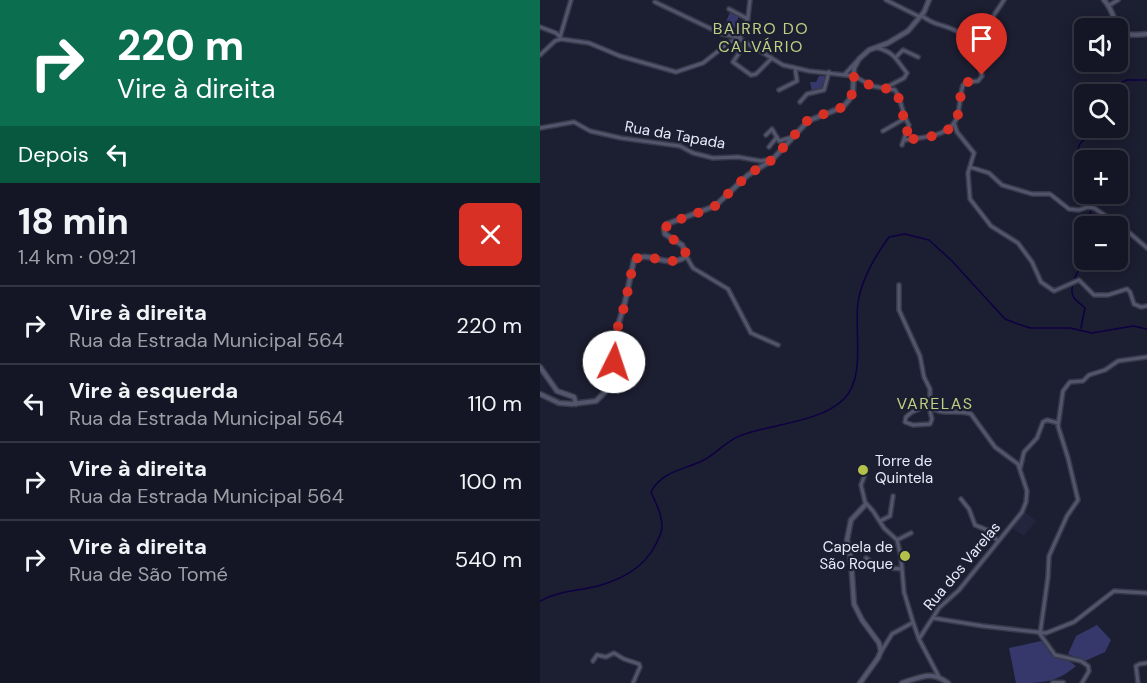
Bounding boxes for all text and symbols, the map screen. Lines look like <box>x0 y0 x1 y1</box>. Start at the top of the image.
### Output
pin <box>956 13 1007 75</box>
text: 220 m <box>117 18 244 73</box>
district label: BAIRRO DO CALVÁRIO <box>713 18 809 57</box>
map controls <box>1074 18 1128 270</box>
button: sound <box>1074 18 1128 72</box>
icon: arrive <box>965 22 998 55</box>
icon: right <box>18 24 96 102</box>
text: Vire à direita <box>117 71 275 106</box>
button: search <box>1074 84 1128 138</box>
street label: Rua da Tapada <box>623 116 727 154</box>
icon: left <box>101 138 134 171</box>
text: Depois <box>18 140 89 169</box>
button: + <box>1074 150 1128 204</box>
text: 18 min <box>18 198 129 245</box>
button: close <box>459 203 522 266</box>
button: − <box>1074 216 1128 270</box>
text: 1.4 km · 09:21 <box>18 244 136 270</box>
text: Vire à direita <box>69 298 207 327</box>
icon: right <box>18 309 51 342</box>
text: 220 m <box>456 311 522 340</box>
text: Rua da Estrada Municipal 564 <box>69 327 344 353</box>
position arrow <box>582 330 646 394</box>
text: Vire à esquerda <box>69 376 238 405</box>
icon: left <box>18 387 51 420</box>
text: 110 m <box>468 389 522 418</box>
district label: VARELAS <box>896 393 974 414</box>
text: Rua da Estrada Municipal 564 <box>69 405 344 431</box>
place label: Torre de Quintela <box>875 451 933 488</box>
text: Vire à direita <box>69 454 207 483</box>
marker: Torre de Quintela <box>856 463 870 477</box>
icon: right <box>18 465 51 498</box>
text: 100 m <box>460 467 522 496</box>
text: Rua da Estrada Municipal 564 <box>69 483 344 509</box>
street label: Rua dos Varelas <box>919 518 1005 614</box>
text: Vire à direita <box>69 532 207 561</box>
place label: Capela de São Roque <box>819 537 893 574</box>
icon: right <box>18 543 51 576</box>
text: 540 m <box>455 545 522 574</box>
marker: Capela de São Roque <box>898 549 912 563</box>
text: Rua de São Tomé <box>69 561 228 587</box>

